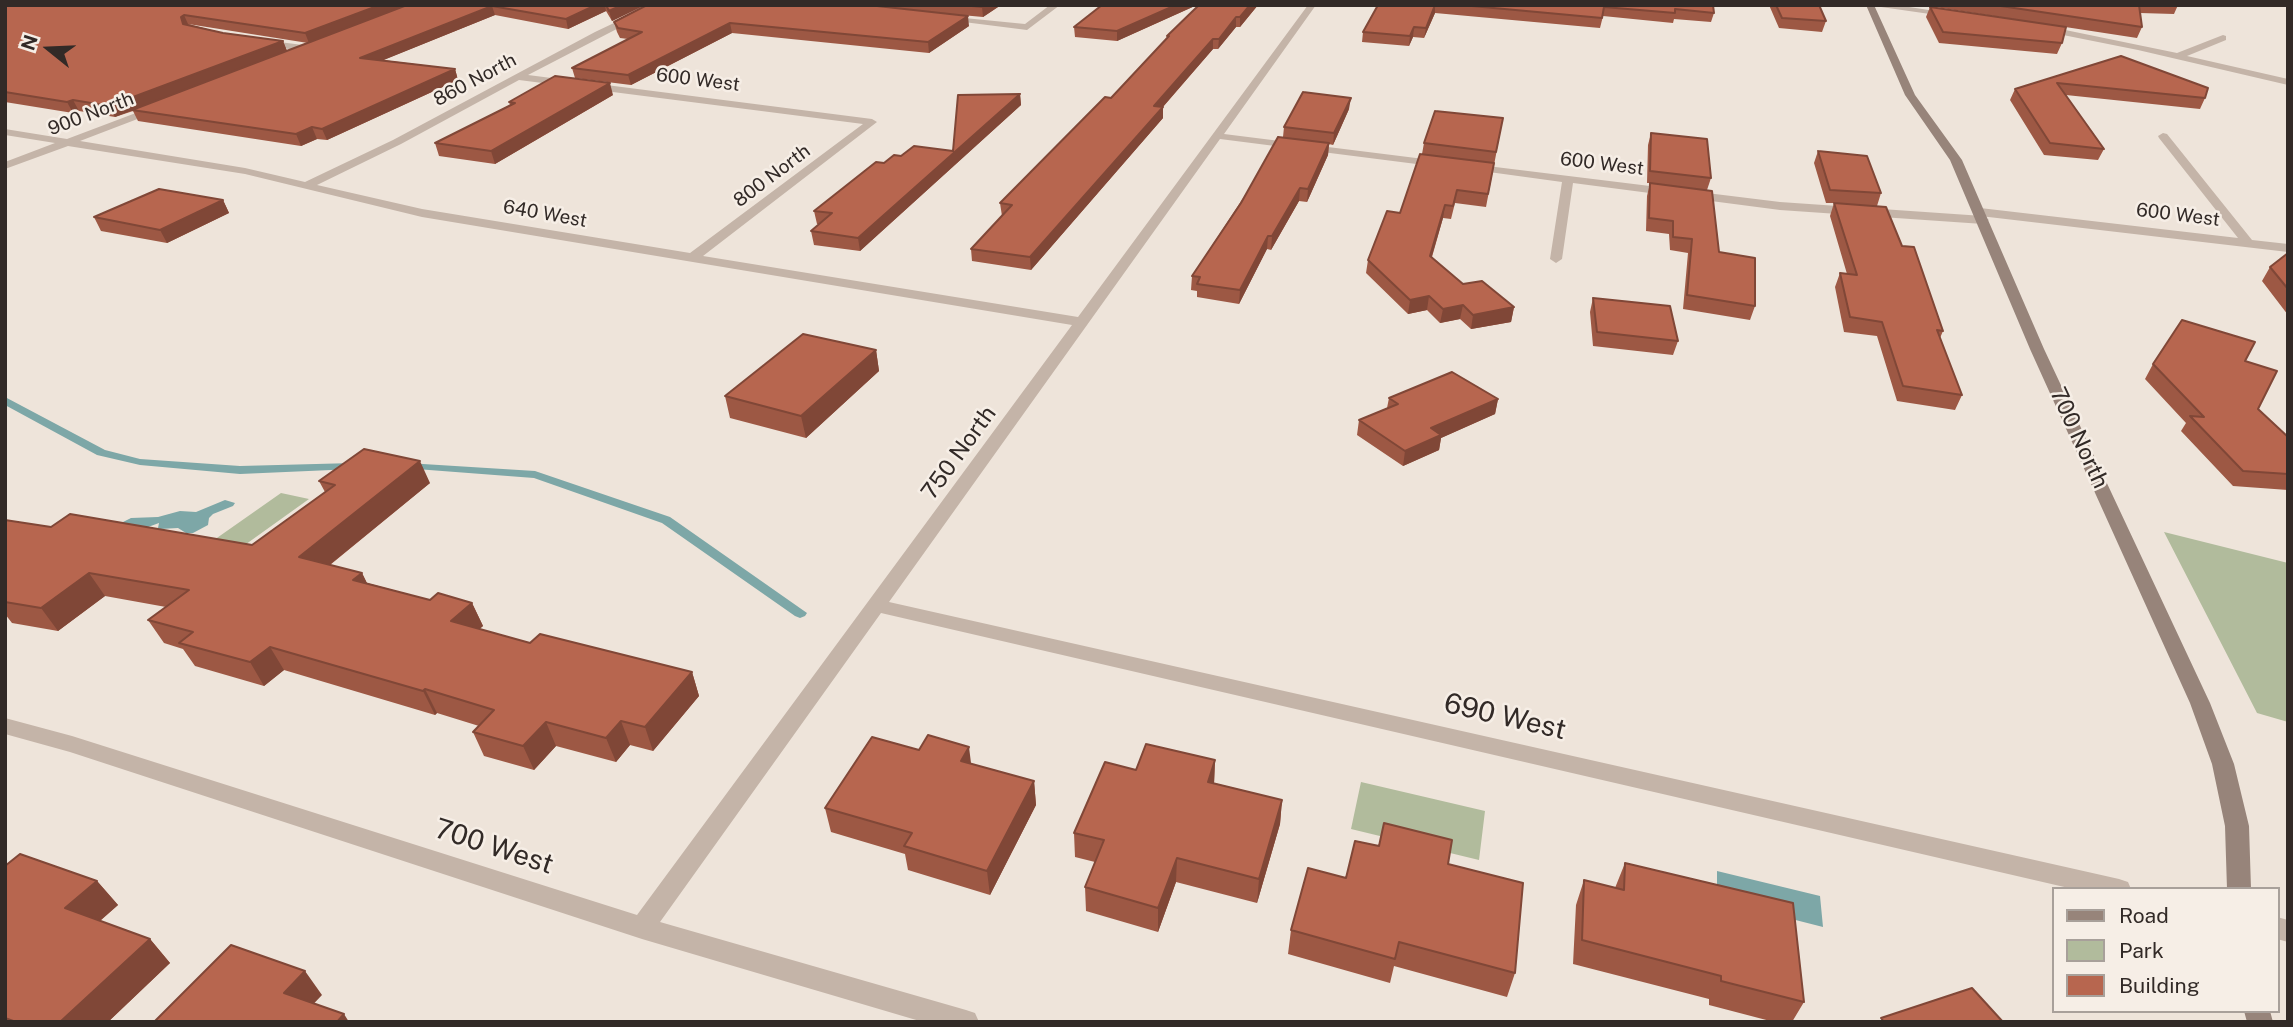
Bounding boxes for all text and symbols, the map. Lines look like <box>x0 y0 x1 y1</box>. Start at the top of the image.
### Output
north arrow <box>14 14 84 84</box>
text: N <box>16 32 42 53</box>
street label: 860 North <box>430 49 520 111</box>
street label: 600 West <box>655 64 741 96</box>
street label: 900 North <box>45 87 137 141</box>
street label: 800 North <box>729 140 815 212</box>
street label: 600 West <box>1559 148 1645 180</box>
street label: 640 West <box>501 195 589 233</box>
street label: 600 West <box>2135 199 2221 231</box>
street label: 700 North <box>2044 383 2114 493</box>
street label: 750 North <box>916 401 1002 505</box>
street label: 690 West <box>1441 687 1569 747</box>
street label: 700 West <box>430 812 558 882</box>
legend <box>2052 887 2279 1013</box>
text: Road <box>2119 903 2169 928</box>
text: Park <box>2119 938 2164 963</box>
text: Building <box>2119 973 2200 998</box>

